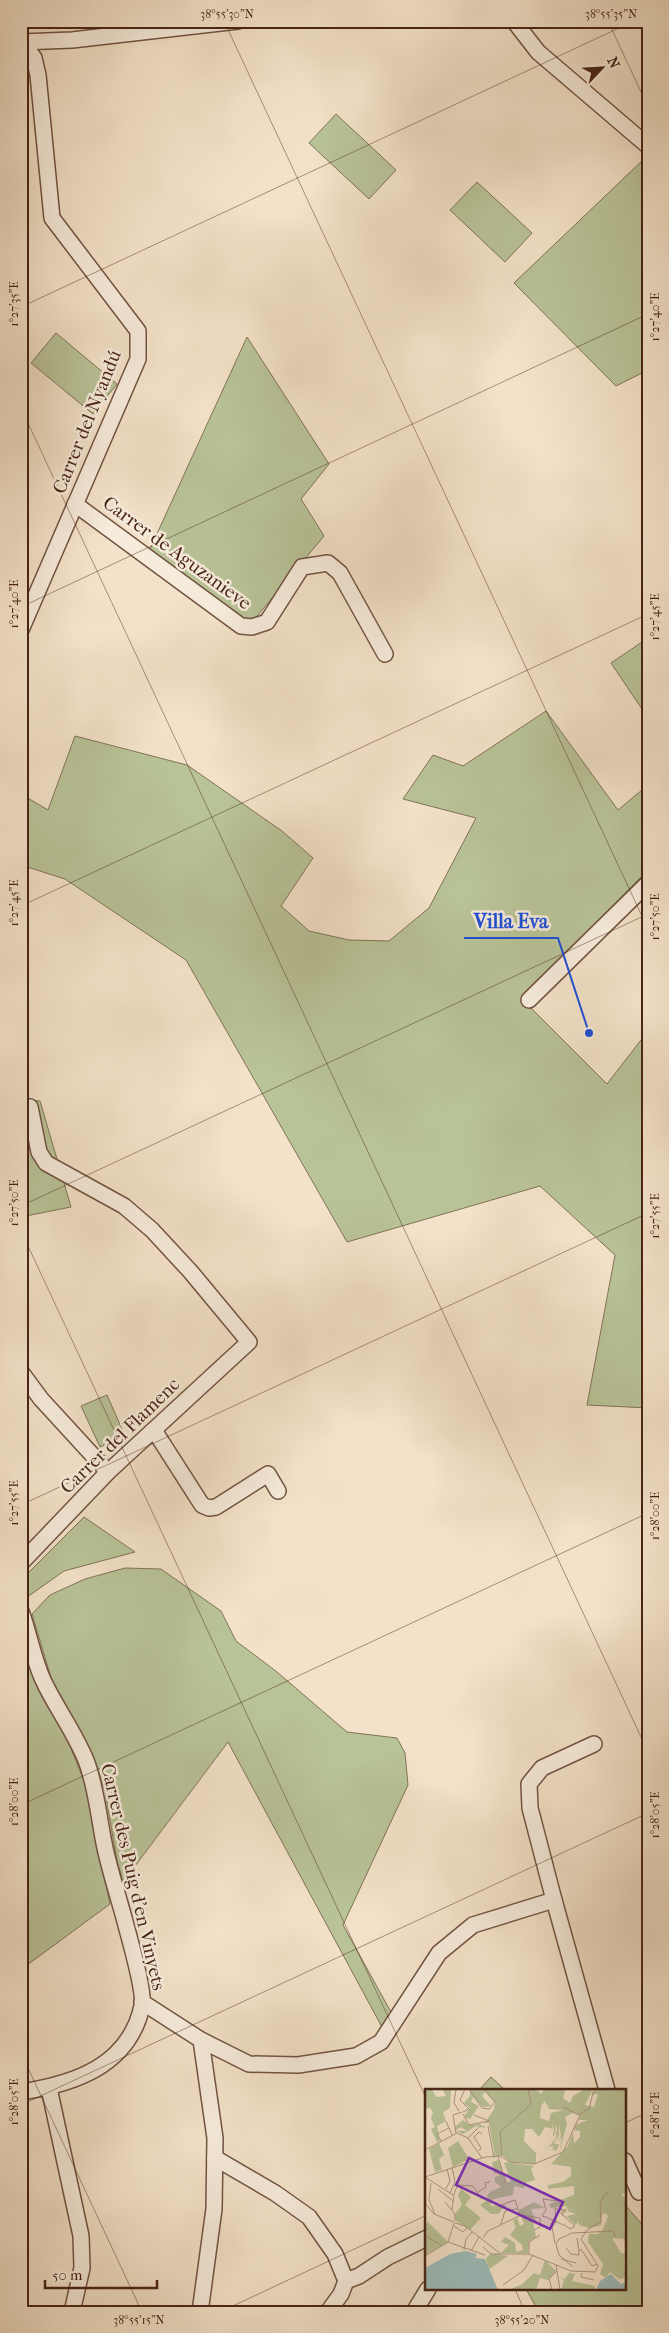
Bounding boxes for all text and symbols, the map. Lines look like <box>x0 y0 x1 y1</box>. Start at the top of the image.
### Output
text: 38°55'30"N <box>200 7 254 21</box>
text: 38°55'35"N <box>585 7 637 21</box>
north arrow <box>576 42 626 92</box>
text: N <box>603 54 623 71</box>
text: 1°27'35"E <box>7 281 21 327</box>
text: 1°27'40"E <box>648 293 662 341</box>
street label: Carrer del Nyandú <box>48 347 126 497</box>
street label: Carrer de Aguzanieve <box>99 492 255 614</box>
text: 1°27'40"E <box>7 580 21 628</box>
text: 1°27'45"E <box>648 593 662 641</box>
text: 1°27'45"E <box>7 879 21 927</box>
text: 1°27'50"E <box>648 894 662 940</box>
callout: Villa Eva <box>464 903 558 938</box>
text: Villa Eva <box>473 910 549 933</box>
text: 1°27'50"E <box>7 1180 21 1226</box>
text: 1°27'55"E <box>648 1193 662 1239</box>
street label: Carrer del Flamenc <box>56 1374 184 1498</box>
text: 1°27'55"E <box>7 1480 21 1526</box>
text: 1°28'00"E <box>648 1492 662 1540</box>
street label: Carrer des Puig d'en Vinyets <box>96 1762 170 1992</box>
text: 1°28'00"E <box>7 1778 21 1826</box>
text: 1°28'05"E <box>648 1791 662 1839</box>
text: 1°28'05"E <box>7 2078 21 2126</box>
inset map <box>425 2089 626 2290</box>
text: 1°28'10"E <box>648 2092 662 2138</box>
scale bar <box>45 2258 158 2290</box>
text: 50 m <box>52 2266 83 2284</box>
text: 38°55'15"N <box>113 2313 165 2327</box>
text: 38°55'20"N <box>495 2313 549 2327</box>

